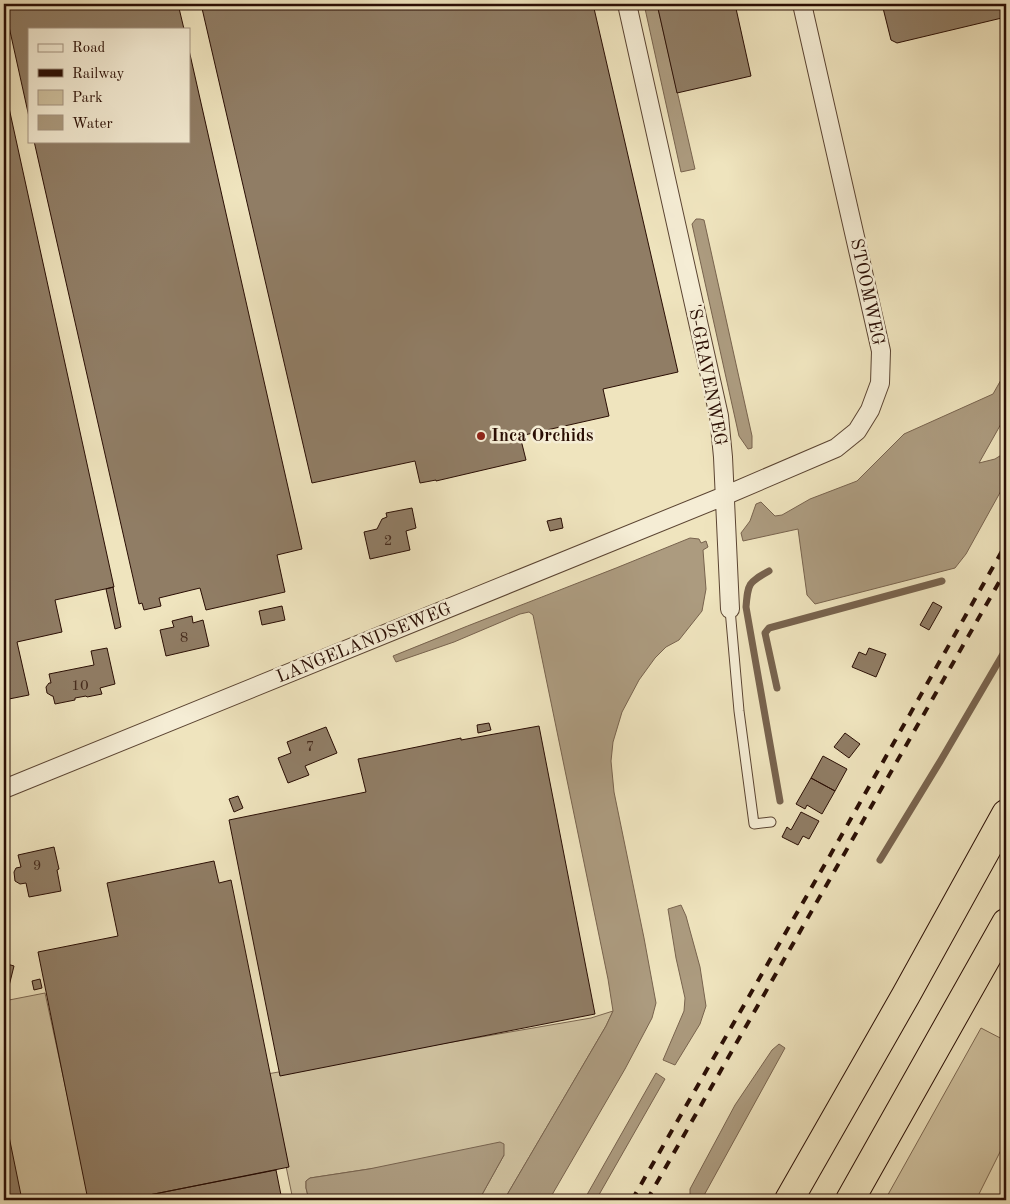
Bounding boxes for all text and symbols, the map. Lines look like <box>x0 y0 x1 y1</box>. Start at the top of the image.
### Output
legend <box>28 28 190 142</box>
text: Road <box>72 41 106 56</box>
text: Railway <box>72 67 125 82</box>
text: Park <box>72 91 103 106</box>
text: Water <box>72 117 113 132</box>
street label: STOOMWEG <box>847 237 887 347</box>
street label: 'S-GRAVENWEG <box>684 303 730 447</box>
place label: Inca Orchids <box>491 427 594 445</box>
marker: Inca Orchids <box>475 430 487 442</box>
house number: 2 <box>384 534 392 549</box>
street label: LANGELANDSEWEG <box>274 600 454 686</box>
house number: 8 <box>180 631 188 646</box>
house number: 10 <box>71 679 89 694</box>
house number: 7 <box>306 740 314 755</box>
house number: 9 <box>33 859 41 874</box>

